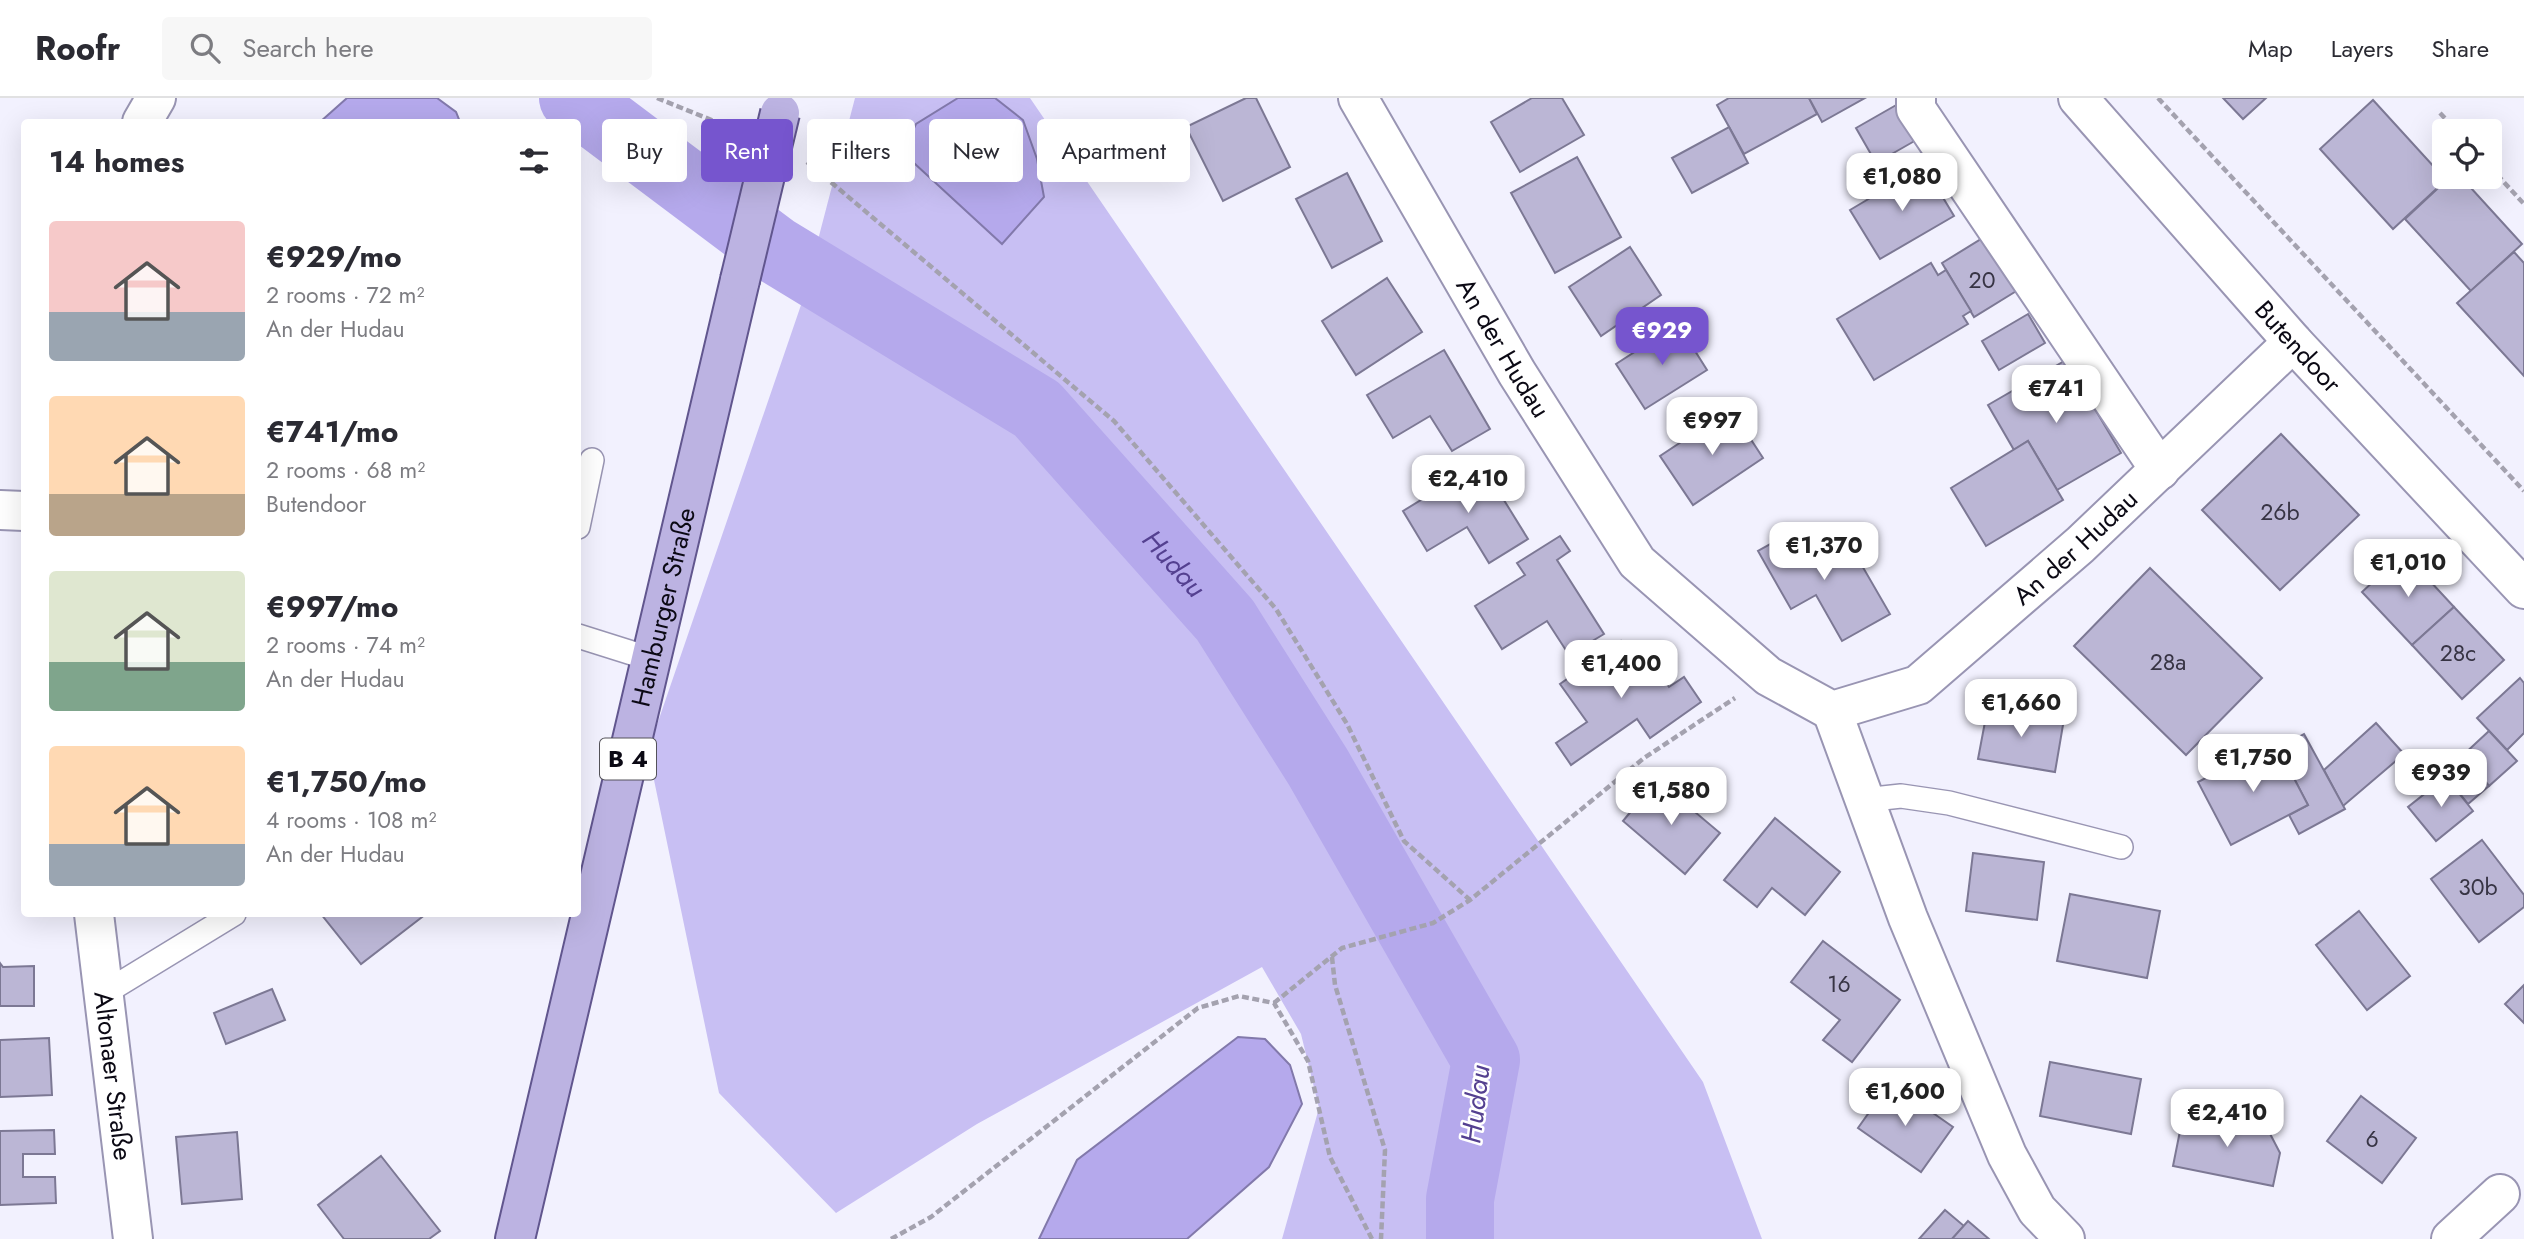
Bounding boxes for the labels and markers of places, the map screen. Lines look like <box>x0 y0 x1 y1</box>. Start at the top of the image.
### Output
pin: €1,080 <box>1845 153 1959 213</box>
pin: €929 <box>1621 308 1703 367</box>
pin: €741 <box>2015 366 2097 425</box>
pin: €997 <box>1671 398 1753 457</box>
pin: €2,410 <box>1411 456 1525 515</box>
pin: €1,370 <box>1767 522 1881 582</box>
pin: €1,010 <box>2351 540 2465 599</box>
pin: €1,400 <box>1564 640 1678 700</box>
pin: €1,660 <box>1964 680 2078 739</box>
pin: €1,750 <box>2196 734 2310 794</box>
pin: €939 <box>2400 750 2482 809</box>
pin: €1,580 <box>1614 768 1728 827</box>
pin: €1,600 <box>1848 1068 1962 1128</box>
pin: €2,410 <box>2170 1090 2284 1149</box>

